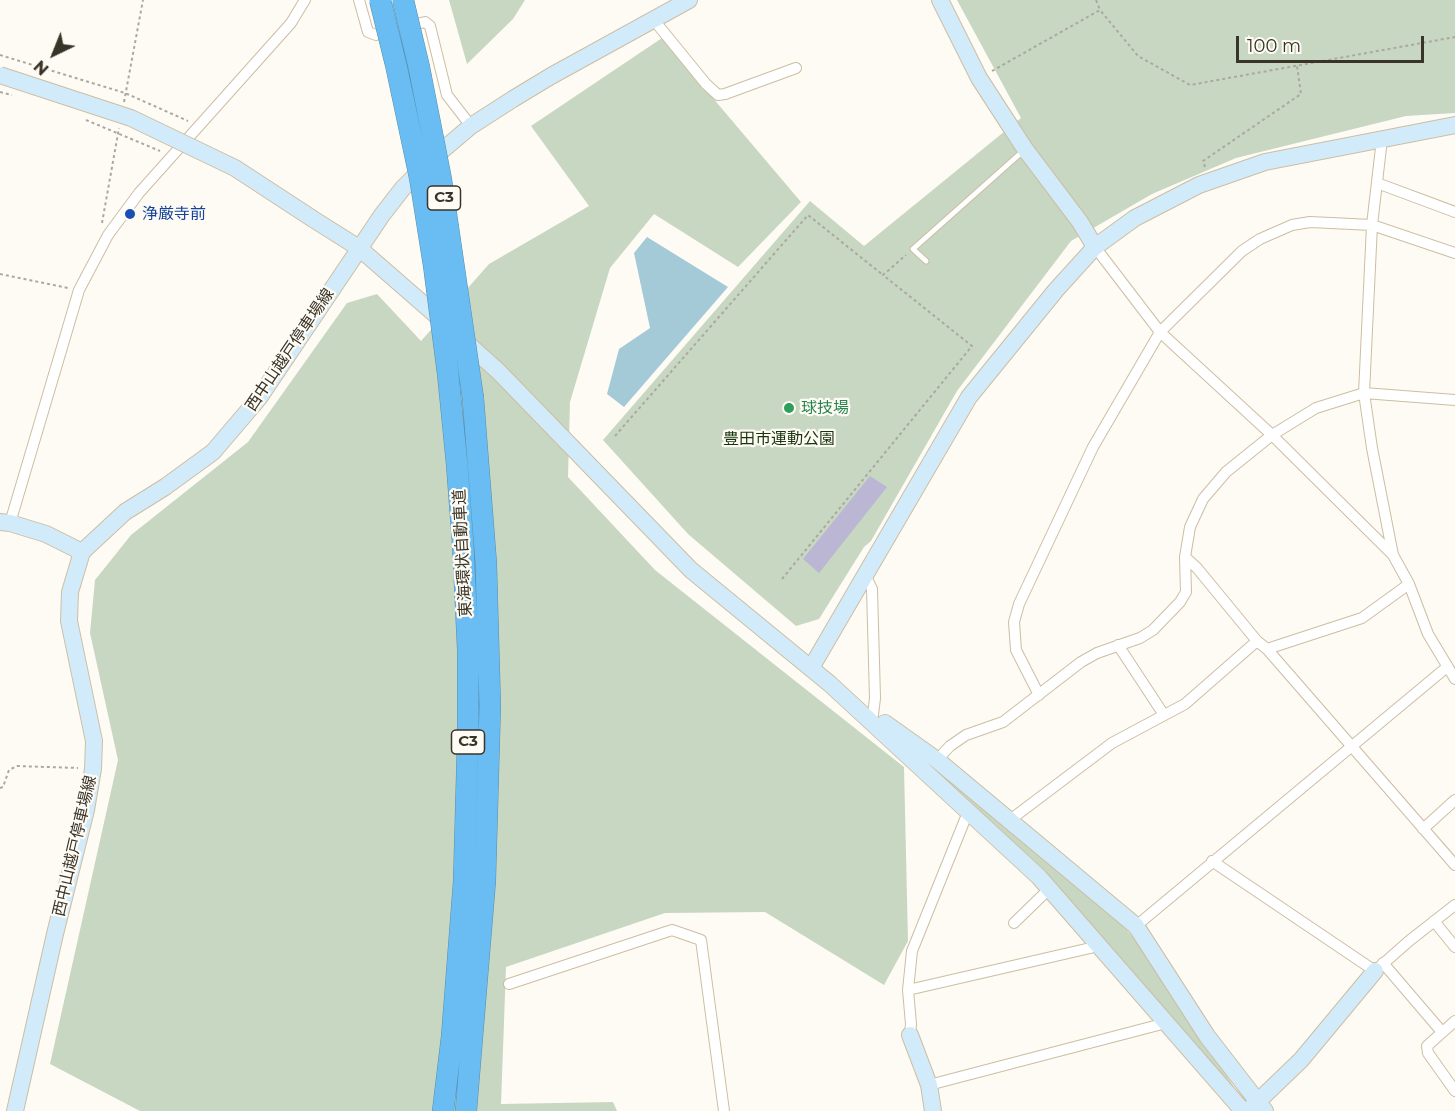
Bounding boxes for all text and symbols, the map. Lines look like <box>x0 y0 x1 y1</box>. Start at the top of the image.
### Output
north arrow <box>24 24 84 84</box>
scale bar <box>1239 24 1426 62</box>
text: 100 m <box>1247 35 1301 57</box>
text: N <box>30 56 53 79</box>
road number: C3 <box>428 186 460 210</box>
place label: 浄厳寺前 <box>142 204 206 224</box>
marker: 浄厳寺前 <box>123 207 137 221</box>
street label: 西中山越戸停車場線 <box>242 285 338 415</box>
place label: 球技場 <box>801 398 849 418</box>
marker: 球技場 <box>782 401 796 415</box>
park label: 豊田市運動公園 <box>723 429 835 449</box>
street label: 東海環状自動車道 <box>450 489 476 617</box>
road number: C3 <box>452 730 484 754</box>
street label: 西中山越戸停車場線 <box>49 774 101 918</box>

